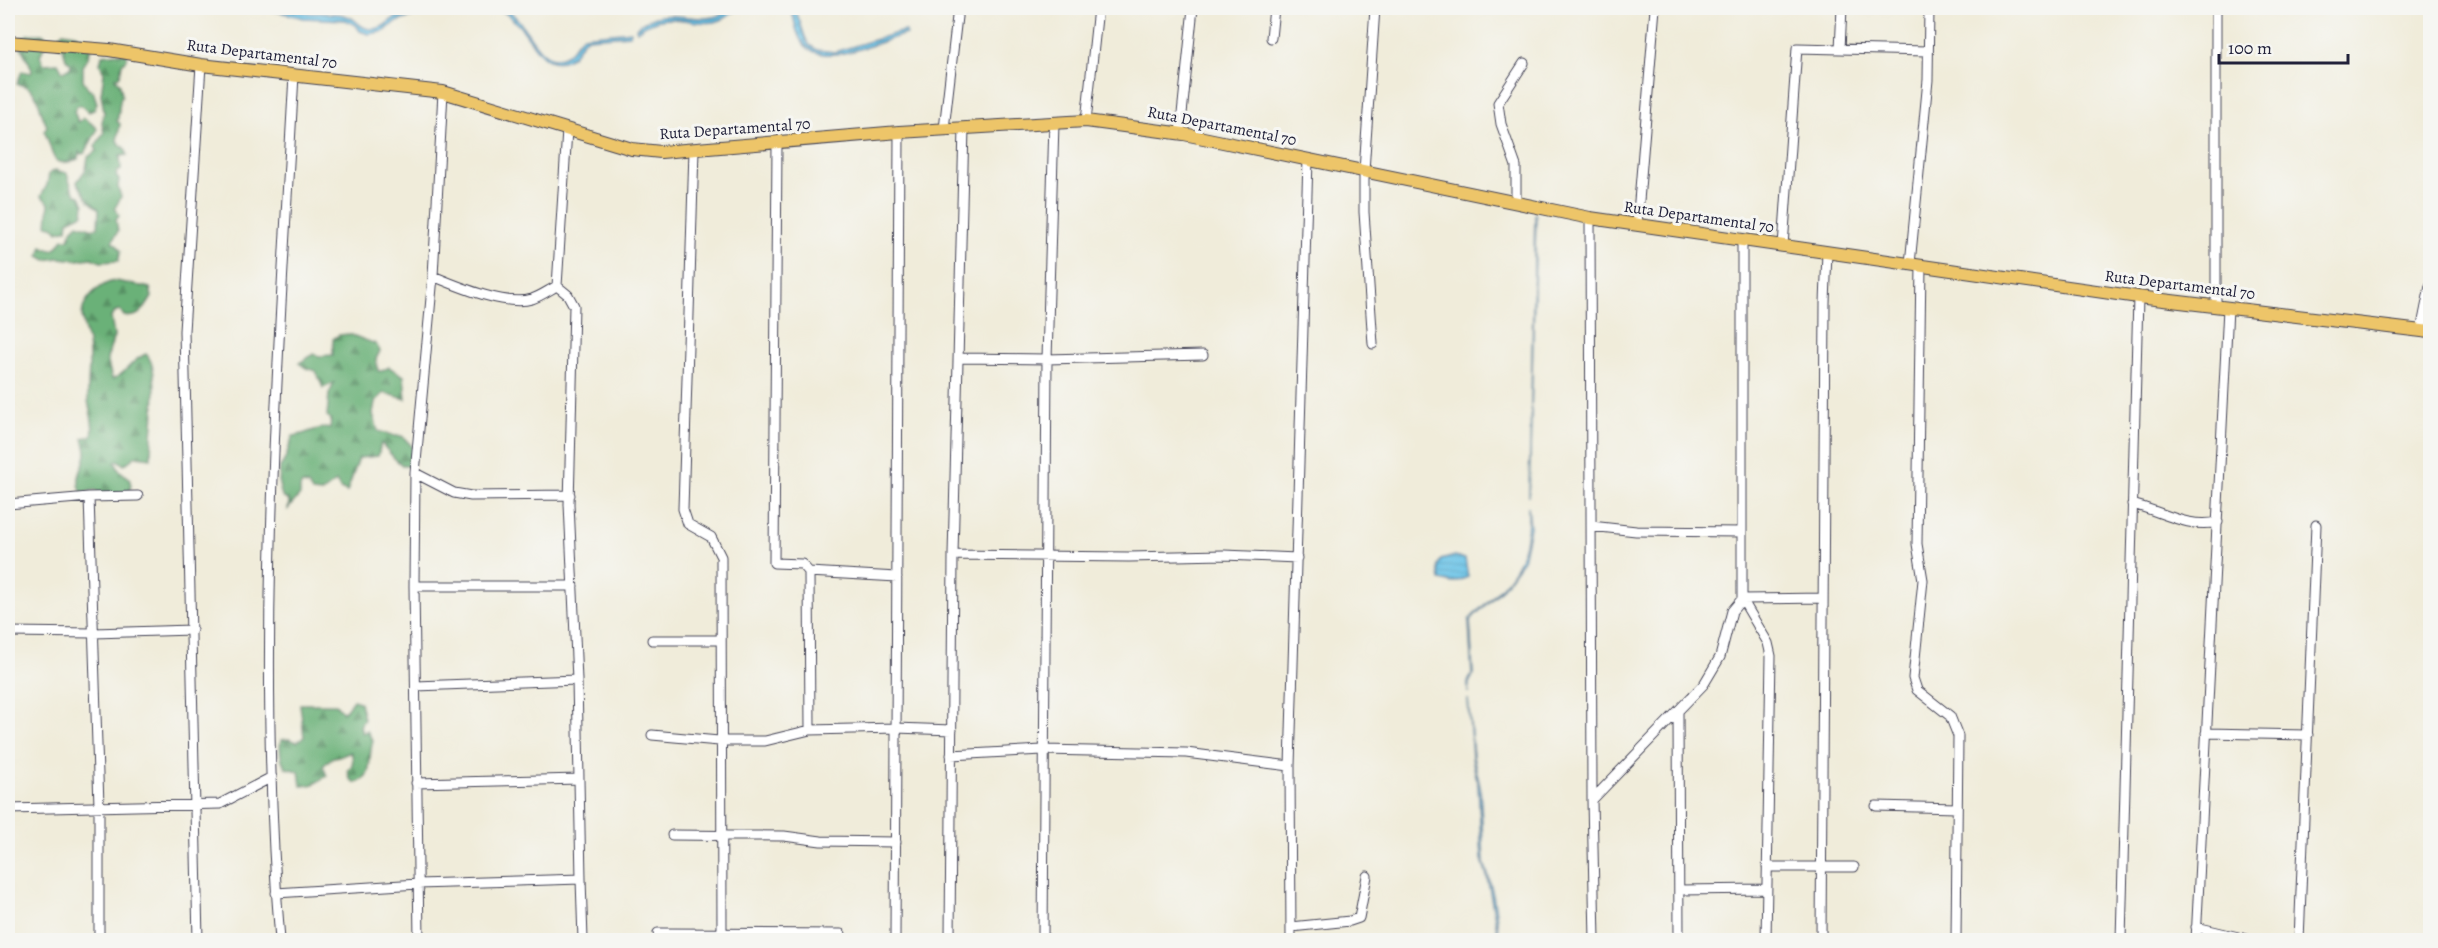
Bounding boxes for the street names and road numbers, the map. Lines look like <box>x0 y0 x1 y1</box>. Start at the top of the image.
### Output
street label: Ruta Departamental 70 <box>186 34 338 74</box>
street label: Ruta Departamental 70 <box>1146 101 1298 151</box>
street label: Ruta Departamental 70 <box>659 113 811 145</box>
street label: Ruta Departamental 70 <box>1623 196 1775 238</box>
street label: Ruta Departamental 70 <box>2104 265 2256 305</box>

